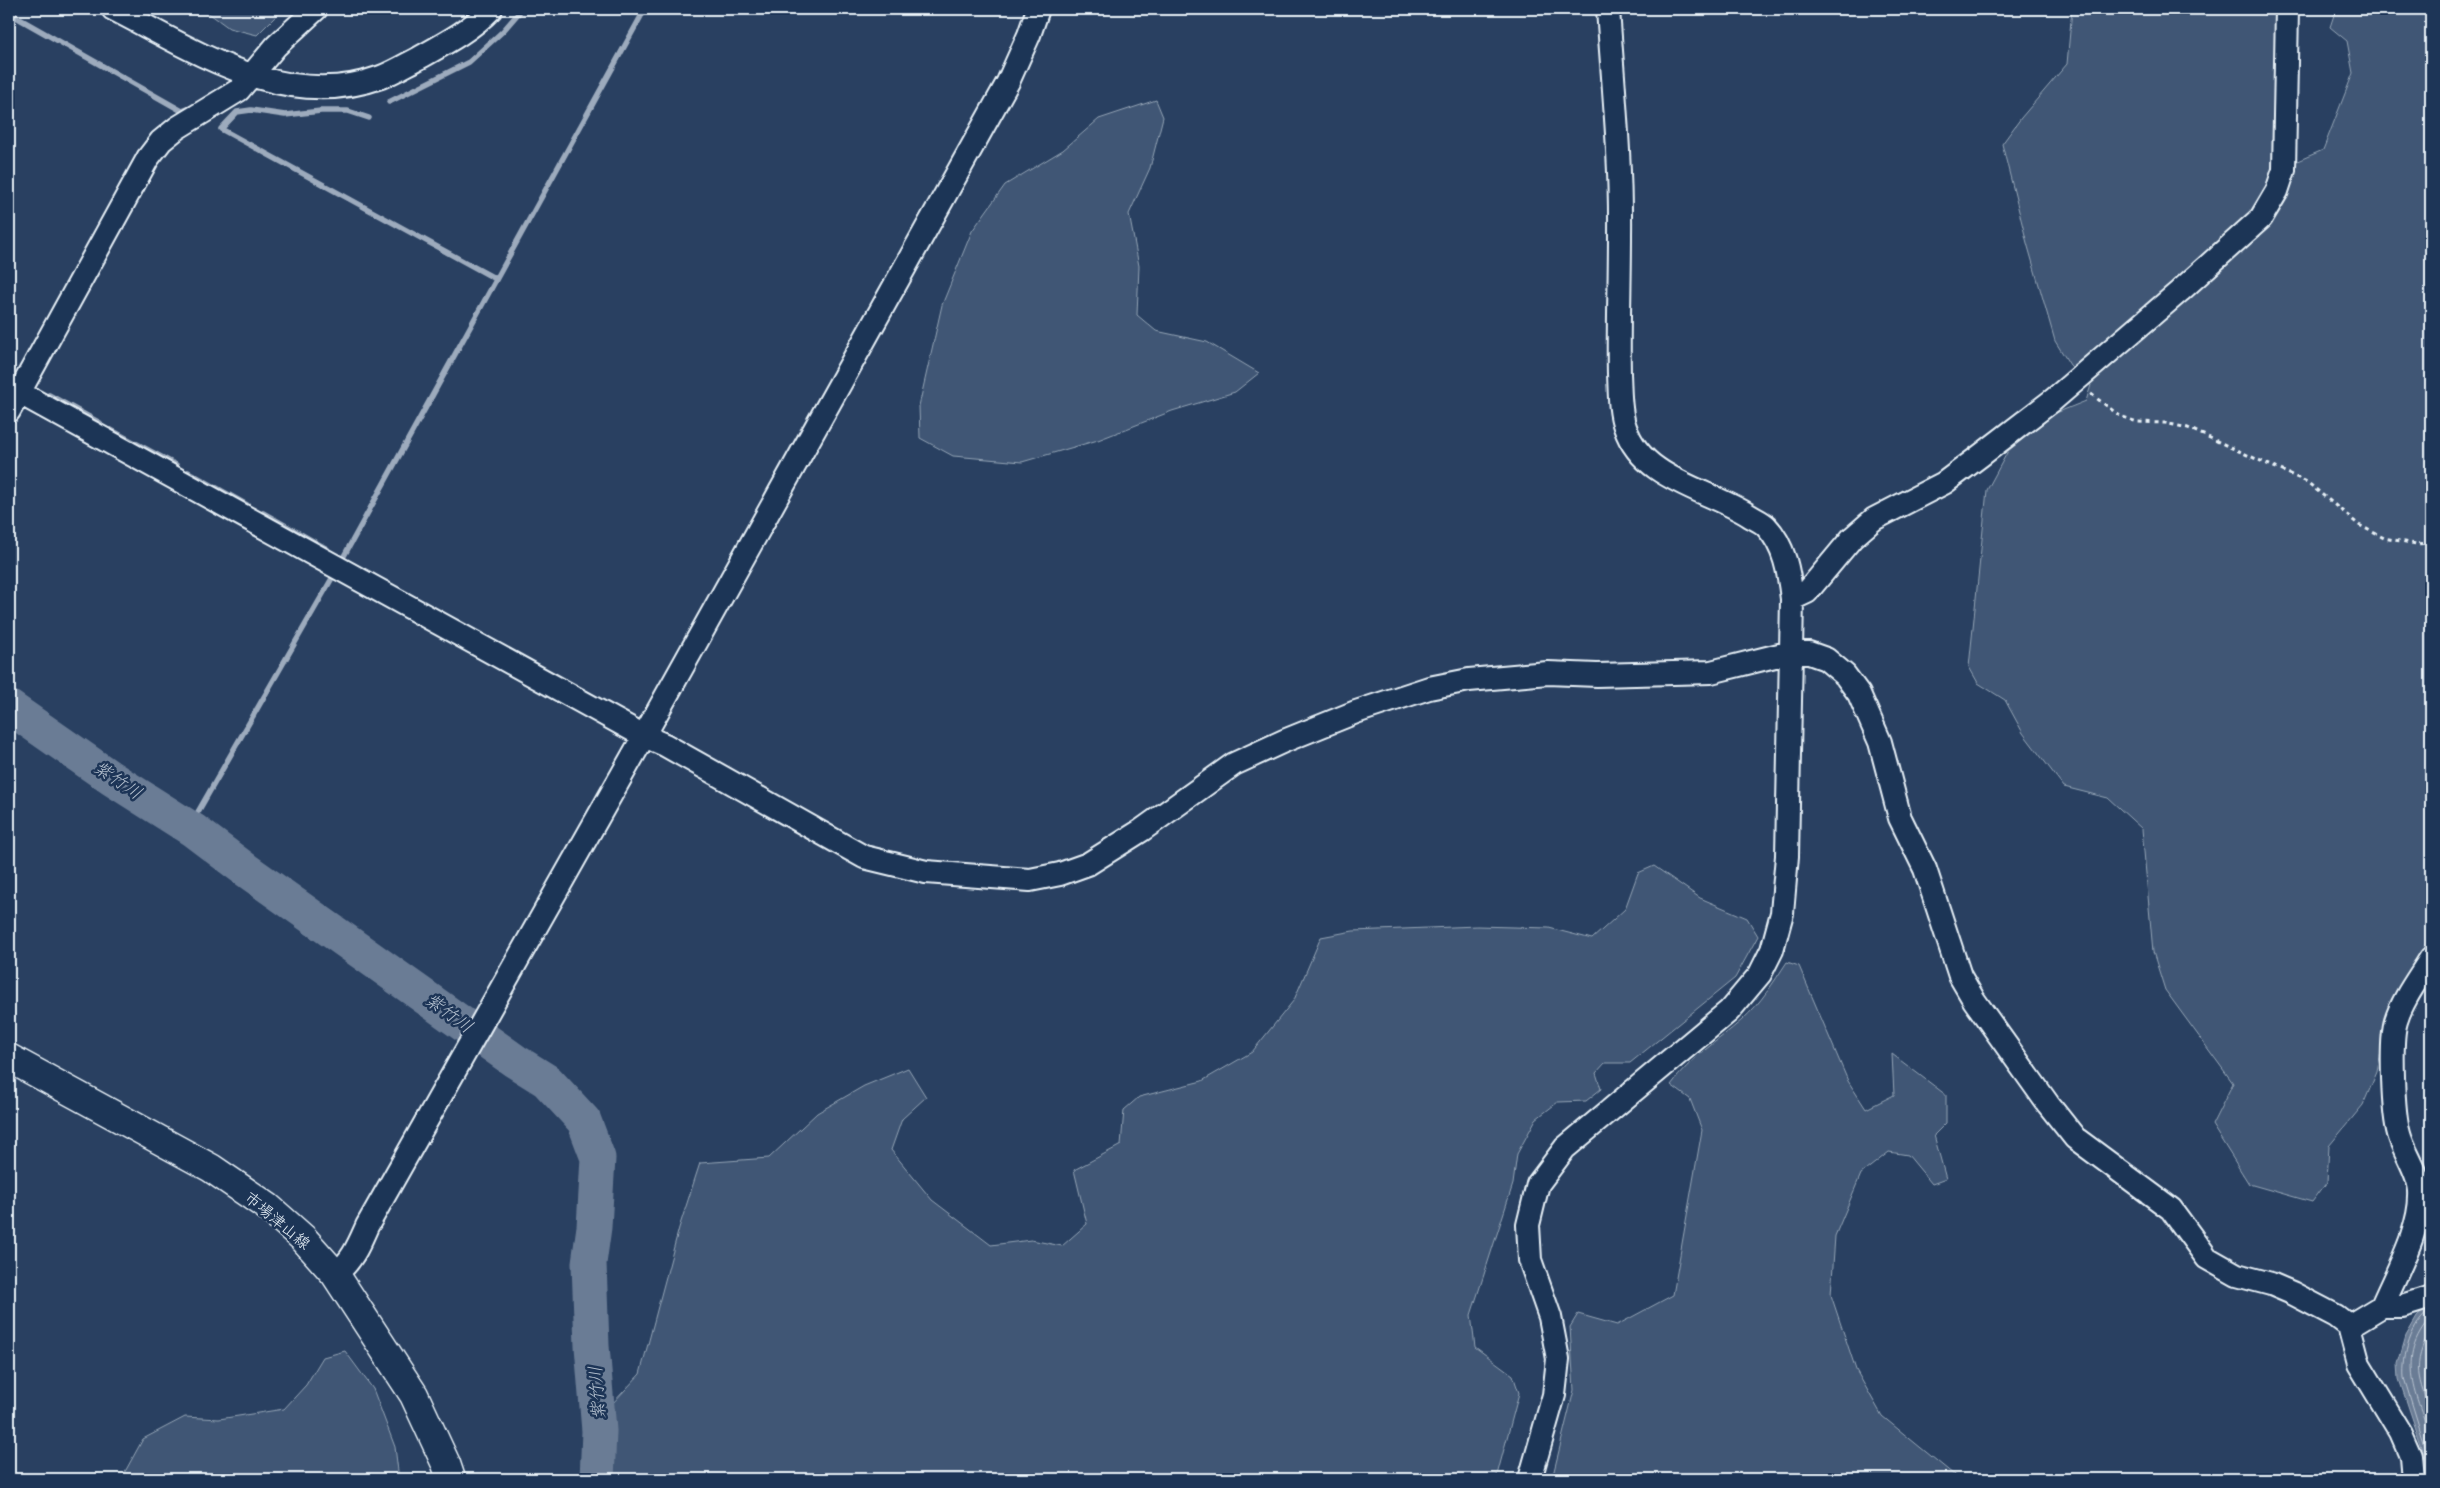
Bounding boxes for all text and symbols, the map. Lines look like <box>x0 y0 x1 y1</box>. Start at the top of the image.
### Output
water label: 紫竹川 <box>87 752 149 808</box>
water label: 紫竹川 <box>418 984 480 1042</box>
street label: 市場津山線 <box>238 1184 318 1257</box>
water label: 紫竹川 <box>579 1365 615 1421</box>

